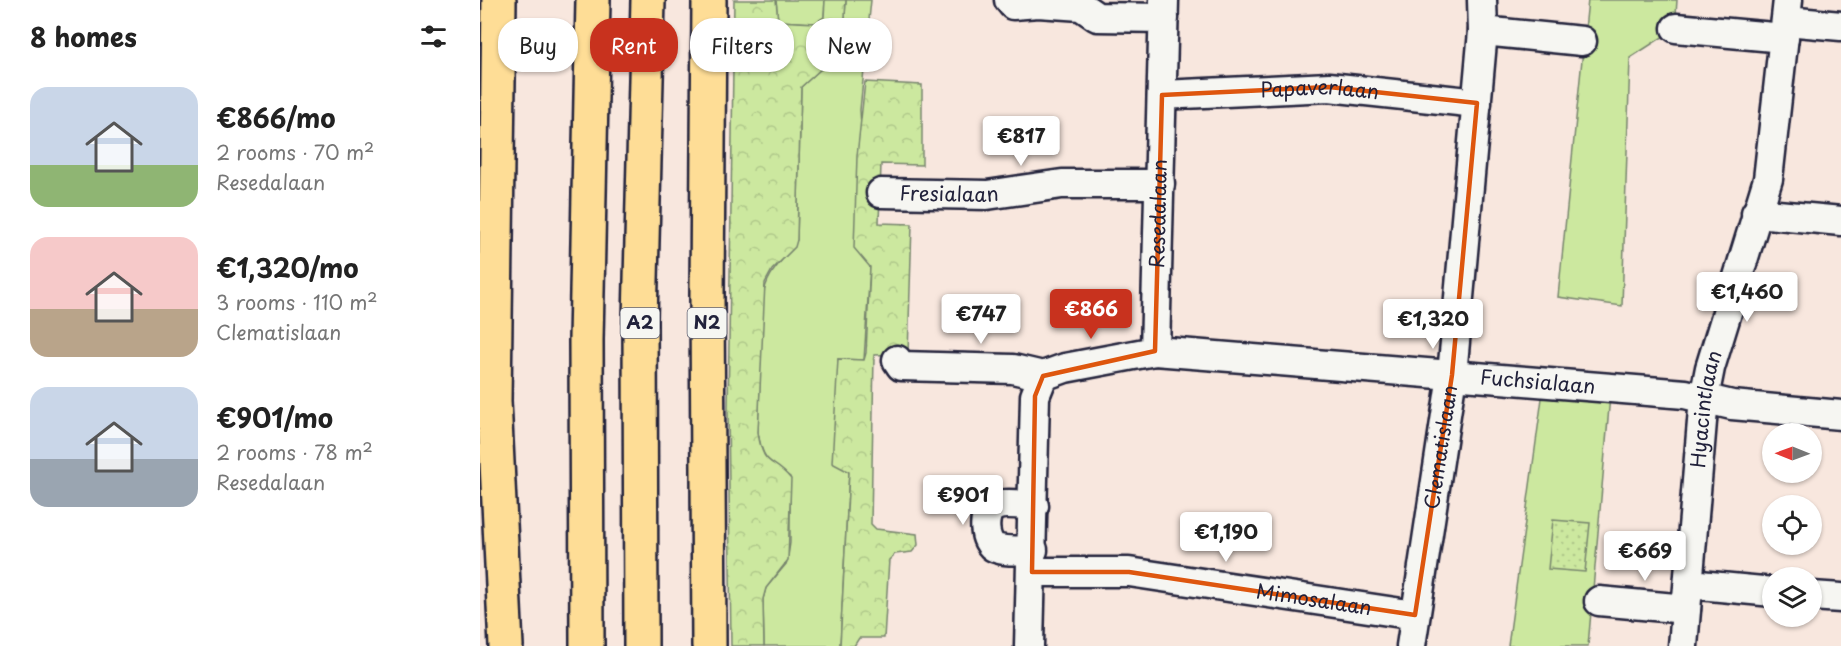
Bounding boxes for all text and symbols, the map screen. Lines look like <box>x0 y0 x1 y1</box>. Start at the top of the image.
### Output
text: 8 homes <box>30 17 137 56</box>
chip: Buy <box>498 18 578 72</box>
chip: Rent <box>590 18 678 72</box>
chip: Filters <box>690 18 794 72</box>
chip: New <box>806 18 892 72</box>
icon: filters <box>417 20 450 53</box>
street label: Papaverlaan <box>1260 71 1381 106</box>
text: €866/mo <box>216 98 336 137</box>
icon: home <box>78 111 150 183</box>
pin: €817 <box>985 116 1057 167</box>
text: €817 <box>997 120 1045 150</box>
text: 2 rooms · 70 m² <box>216 137 374 167</box>
street label: Resedalaan <box>1141 159 1174 269</box>
text: Resedalaan <box>216 167 325 197</box>
street label: Fresialaan <box>899 177 1000 209</box>
text: €1,320/mo <box>216 248 359 287</box>
icon: home <box>78 261 150 333</box>
pin: €1,460 <box>1698 272 1796 323</box>
text: €1,460 <box>1711 276 1783 306</box>
text: 3 rooms · 110 m² <box>216 287 378 317</box>
pin: €866 <box>1055 289 1127 340</box>
text: €866 <box>1064 293 1118 323</box>
pin: €747 <box>945 294 1017 345</box>
text: €747 <box>956 298 1006 328</box>
pin: €1,320 <box>1384 299 1482 350</box>
text: €1,320 <box>1397 303 1469 333</box>
road number: A2 <box>620 308 660 338</box>
road number: N2 <box>688 308 726 338</box>
text: Clematislaan <box>216 317 341 347</box>
street label: Hyacintlaan <box>1682 346 1729 469</box>
street label: Fuchsialaan <box>1479 361 1597 401</box>
street label: Clematislaan <box>1416 383 1464 511</box>
text: €901/mo <box>216 398 333 437</box>
icon: home <box>78 411 150 483</box>
north arrow <box>1762 423 1822 483</box>
map controls <box>1762 423 1822 627</box>
text: 2 rooms · 78 m² <box>216 437 373 467</box>
text: Resedalaan <box>216 467 325 497</box>
pin: €901 <box>927 475 999 526</box>
text: €901 <box>937 479 989 509</box>
button: locate <box>1762 495 1822 555</box>
pin: €1,190 <box>1177 512 1275 563</box>
text: €1,190 <box>1194 516 1258 546</box>
pin: €669 <box>1609 531 1681 582</box>
text: €669 <box>1618 535 1672 565</box>
button: layers <box>1762 567 1822 627</box>
street label: Mimosalaan <box>1254 575 1374 622</box>

